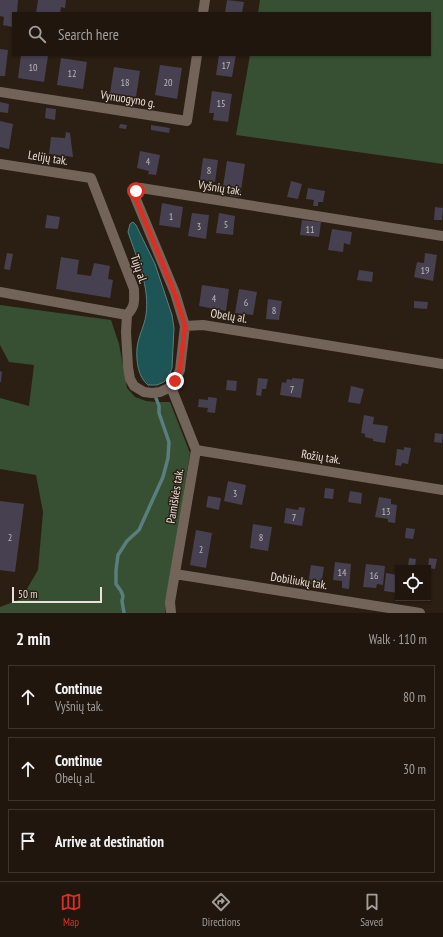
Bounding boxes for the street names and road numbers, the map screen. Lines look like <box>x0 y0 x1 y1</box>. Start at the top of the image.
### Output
street label: Vynuogyno g. <box>98 87 157 110</box>
street label: Lelijų tak. <box>27 147 69 168</box>
street label: Vyšnių tak. <box>196 176 243 198</box>
street label: Tujų al. <box>128 252 151 285</box>
street label: Obelų al. <box>210 305 249 326</box>
street label: Rožių tak. <box>300 446 342 467</box>
street label: Pamiškės tak. <box>163 467 186 524</box>
street label: Dobiliukų tak. <box>270 569 329 592</box>

